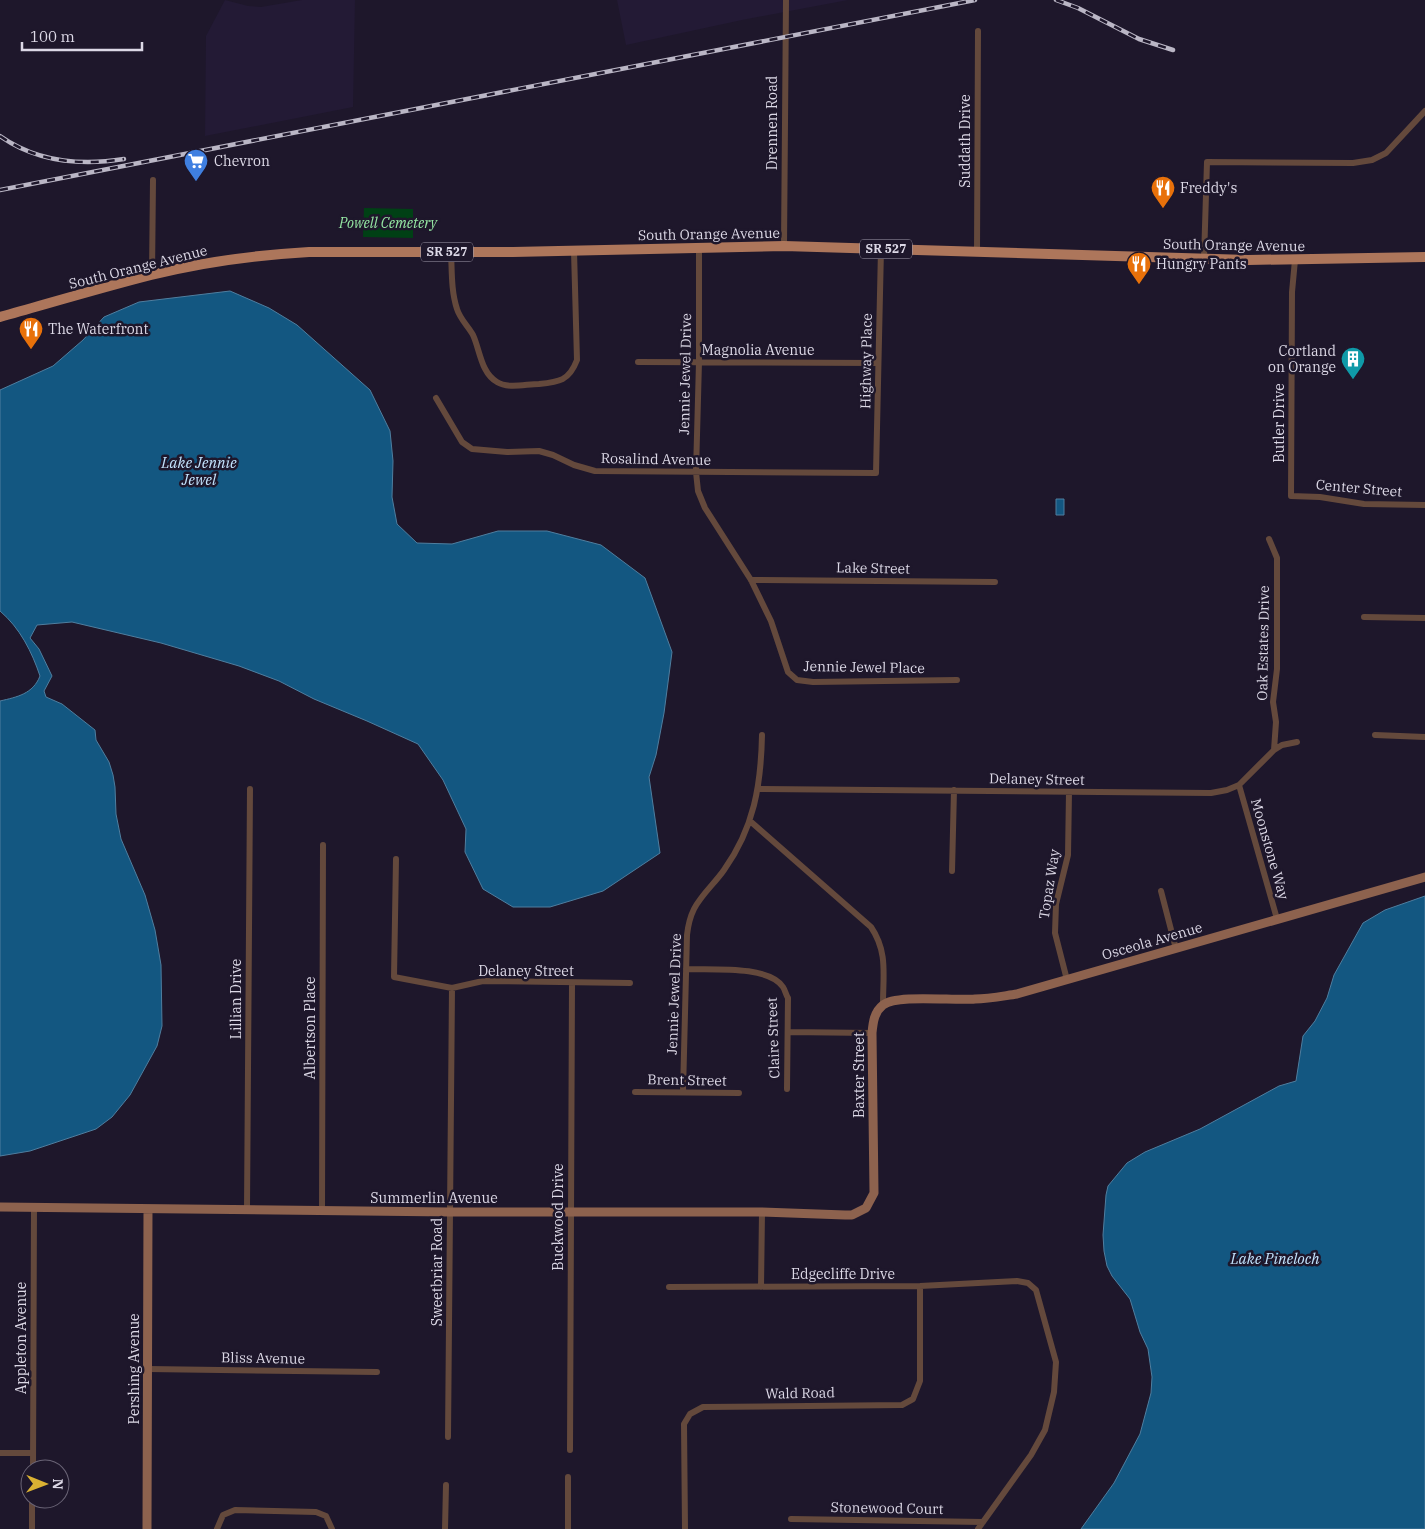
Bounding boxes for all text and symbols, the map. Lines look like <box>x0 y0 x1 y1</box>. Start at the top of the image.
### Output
scale bar <box>22 20 142 52</box>
text: 100 m <box>30 27 75 46</box>
street label: Drennen Road <box>763 75 781 170</box>
street label: Suddath Drive <box>956 94 974 188</box>
supermarket icon: Chevron <box>183 148 209 182</box>
place label: Chevron <box>214 152 270 170</box>
restaurant icon: Freddy's <box>1150 175 1176 209</box>
place label: Freddy's <box>1180 179 1237 197</box>
park label: Powell Cemetery <box>338 214 439 232</box>
street label: South Orange Avenue <box>638 224 780 244</box>
street label: South Orange Avenue <box>1163 235 1305 255</box>
road number: SR 527 <box>860 240 912 258</box>
street label: South Orange Avenue <box>67 241 209 293</box>
road number: SR 527 <box>421 242 473 262</box>
restaurant icon: Hungry Pants <box>1126 251 1152 285</box>
place label: Hungry Pants <box>1156 255 1247 273</box>
street label: Jennie Jewel Drive <box>675 313 695 435</box>
street label: Highway Place <box>856 313 876 409</box>
restaurant icon: The Waterfront <box>18 316 44 350</box>
place label: The Waterfront <box>48 320 149 338</box>
street label: Magnolia Avenue <box>702 341 814 359</box>
place label: Cortland on Orange <box>1268 342 1336 376</box>
building icon: Cortland on Orange <box>1340 346 1366 380</box>
street label: Butler Drive <box>1270 383 1288 463</box>
street label: Rosalind Avenue <box>601 449 711 469</box>
water label: Lake Jennie Jewel <box>160 453 237 489</box>
street label: Center Street <box>1315 475 1403 501</box>
street label: Lake Street <box>836 558 910 578</box>
street label: Oak Estates Drive <box>1253 585 1273 701</box>
street label: Jennie Jewel Place <box>803 657 925 677</box>
street label: Delaney Street <box>989 769 1085 789</box>
street label: Moonstone Way <box>1247 797 1293 902</box>
street label: Topaz Way <box>1035 847 1064 920</box>
street label: Osceola Avenue <box>1100 918 1204 964</box>
street label: Jennie Jewel Drive <box>663 933 685 1055</box>
street label: Lillian Drive <box>227 959 245 1039</box>
street label: Delaney Street <box>478 962 574 980</box>
street label: Albertson Place <box>301 976 319 1080</box>
street label: Claire Street <box>763 997 783 1079</box>
street label: Baxter Street <box>850 1032 868 1118</box>
street label: Brent Street <box>647 1070 727 1090</box>
street label: Buckwood Drive <box>549 1163 567 1271</box>
street label: Summerlin Avenue <box>370 1189 498 1207</box>
street label: Sweetbriar Road <box>428 1217 446 1326</box>
water label: Lake Pineloch <box>1230 1249 1320 1268</box>
street label: Edgecliffe Drive <box>791 1265 895 1283</box>
street label: Appleton Avenue <box>12 1282 30 1394</box>
street label: Pershing Avenue <box>125 1313 143 1425</box>
street label: Bliss Avenue <box>221 1348 305 1368</box>
street label: Wald Road <box>765 1383 835 1403</box>
north arrow <box>20 1459 70 1509</box>
text: N <box>49 1479 67 1490</box>
street label: Stonewood Court <box>830 1498 944 1518</box>

